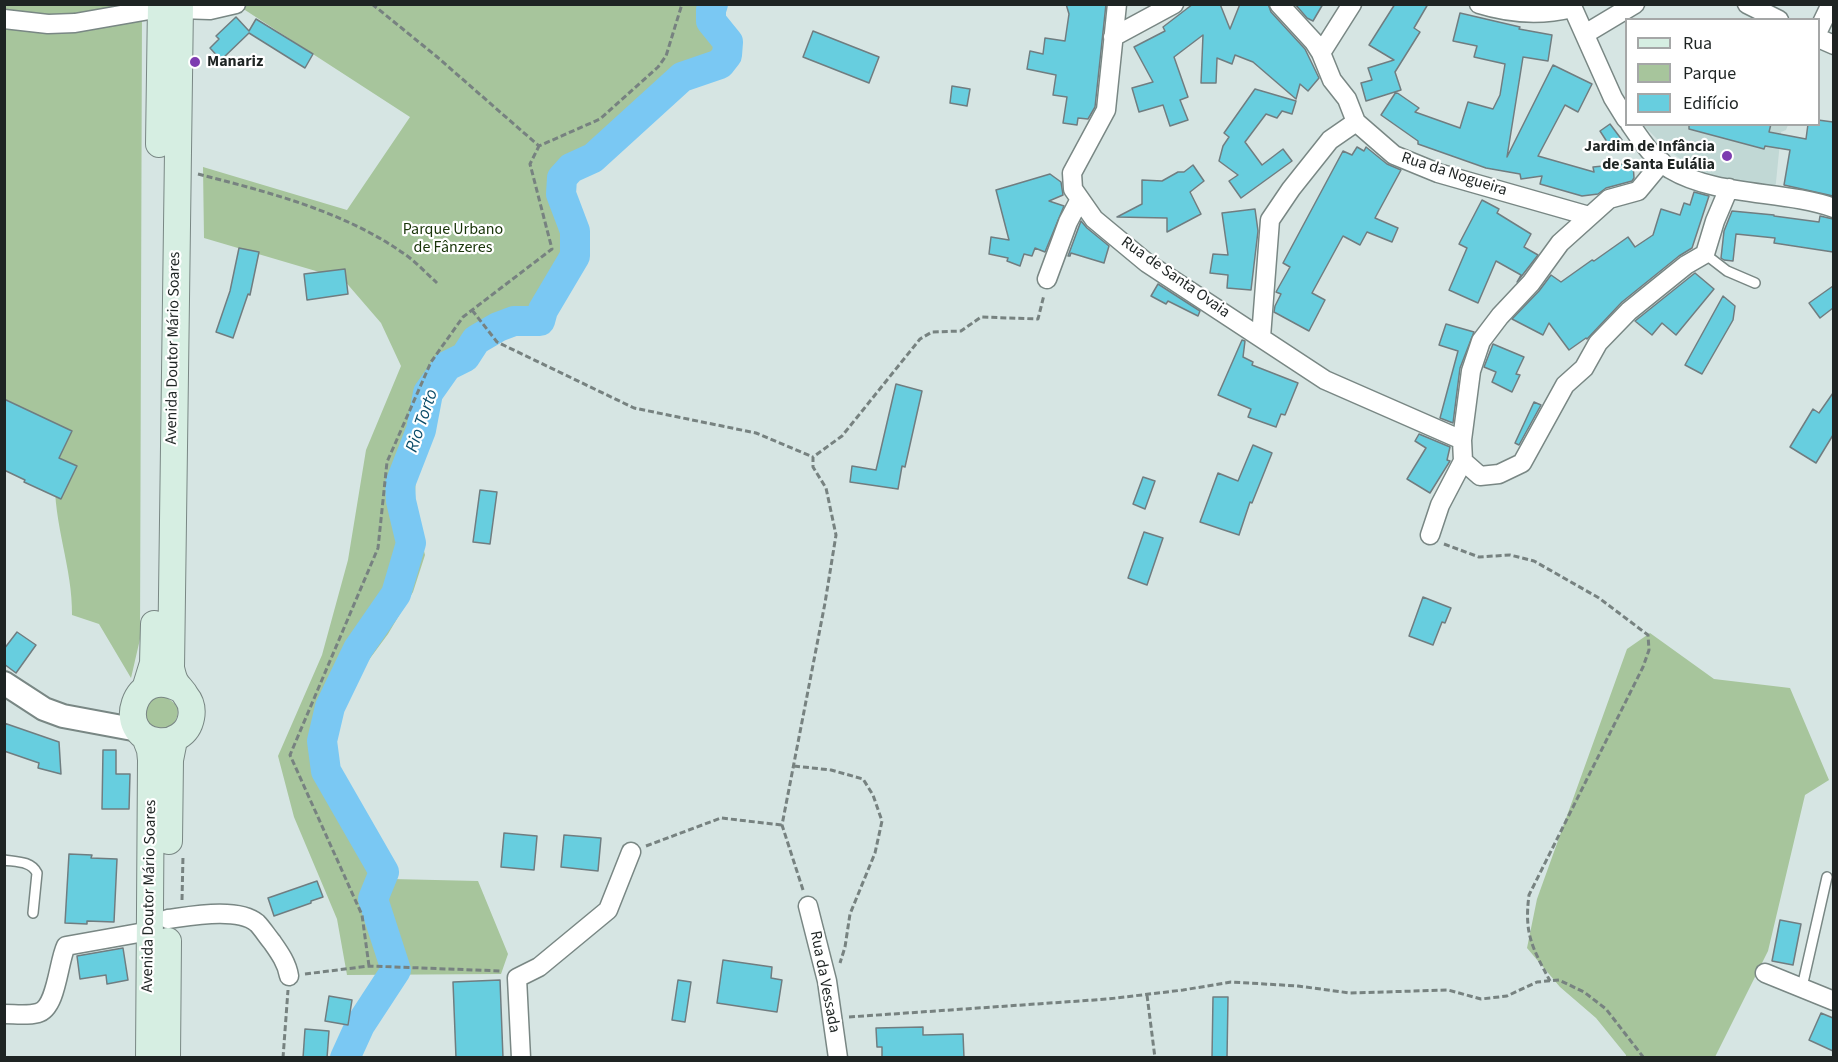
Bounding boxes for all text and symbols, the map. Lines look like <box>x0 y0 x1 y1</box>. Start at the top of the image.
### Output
legend <box>1625 18 1820 126</box>
text: Rua <box>1683 31 1712 56</box>
place label: Manariz <box>207 52 263 72</box>
marker: Manariz <box>188 55 202 69</box>
text: Parque <box>1683 61 1736 86</box>
text: Edifício <box>1683 91 1739 116</box>
place label: Jardim de Infância de Santa Eulália <box>1584 137 1715 175</box>
street label: Rua da Nogueira <box>1399 149 1509 201</box>
marker: Jardim de Infância de Santa Eulália <box>1720 149 1734 163</box>
park label: Parque Urbano de Fânzeres <box>403 220 503 258</box>
street label: Rua de Santa Ovaia <box>1117 233 1233 323</box>
street label: Avenida Doutor Mário Soares <box>163 251 185 445</box>
water label: Rio Torto <box>402 387 444 455</box>
street label: Avenida Doutor Mário Soares <box>139 799 161 993</box>
street label: Rua da Vessada <box>805 929 843 1035</box>

